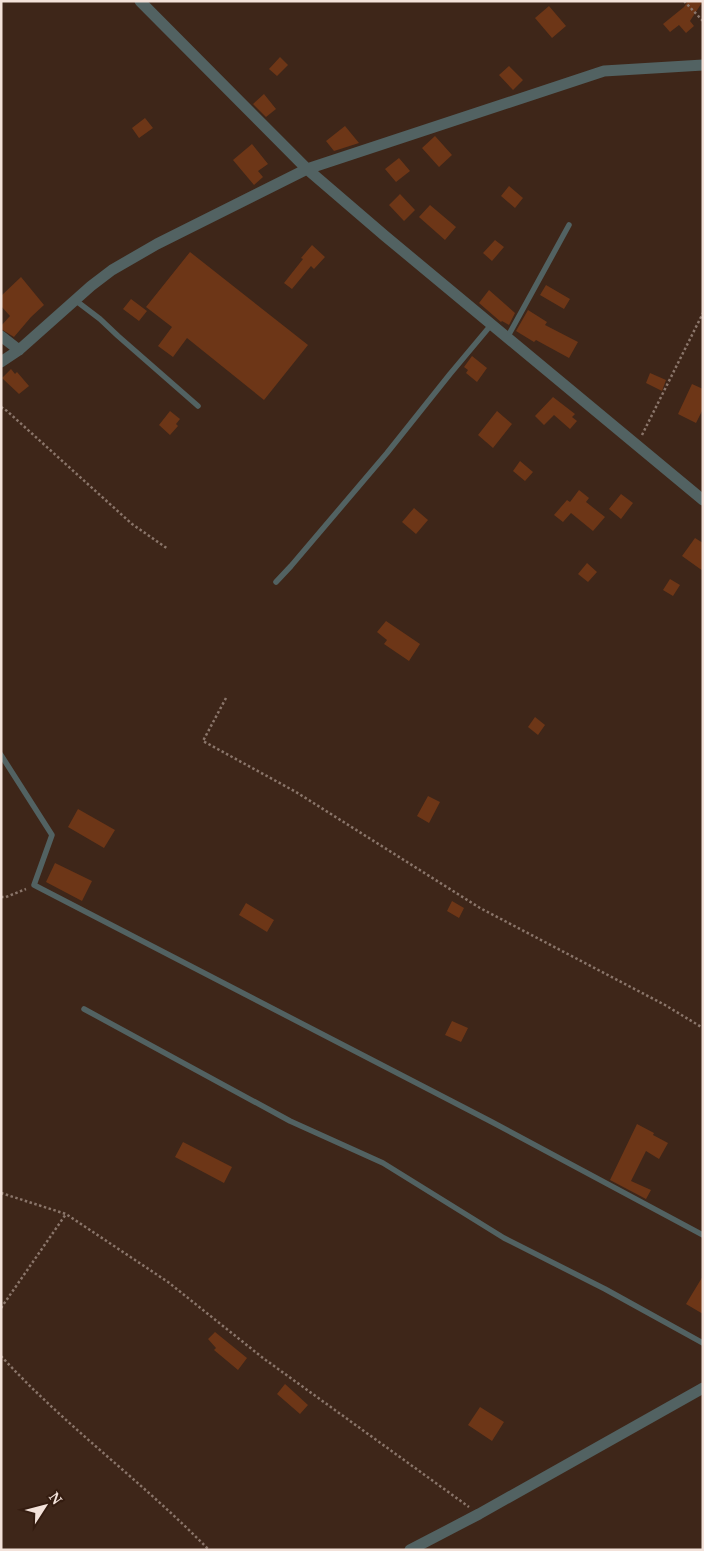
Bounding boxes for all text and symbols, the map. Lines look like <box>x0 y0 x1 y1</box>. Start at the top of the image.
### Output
north arrow <box>20 1481 70 1531</box>
text: N <box>45 1488 67 1508</box>

